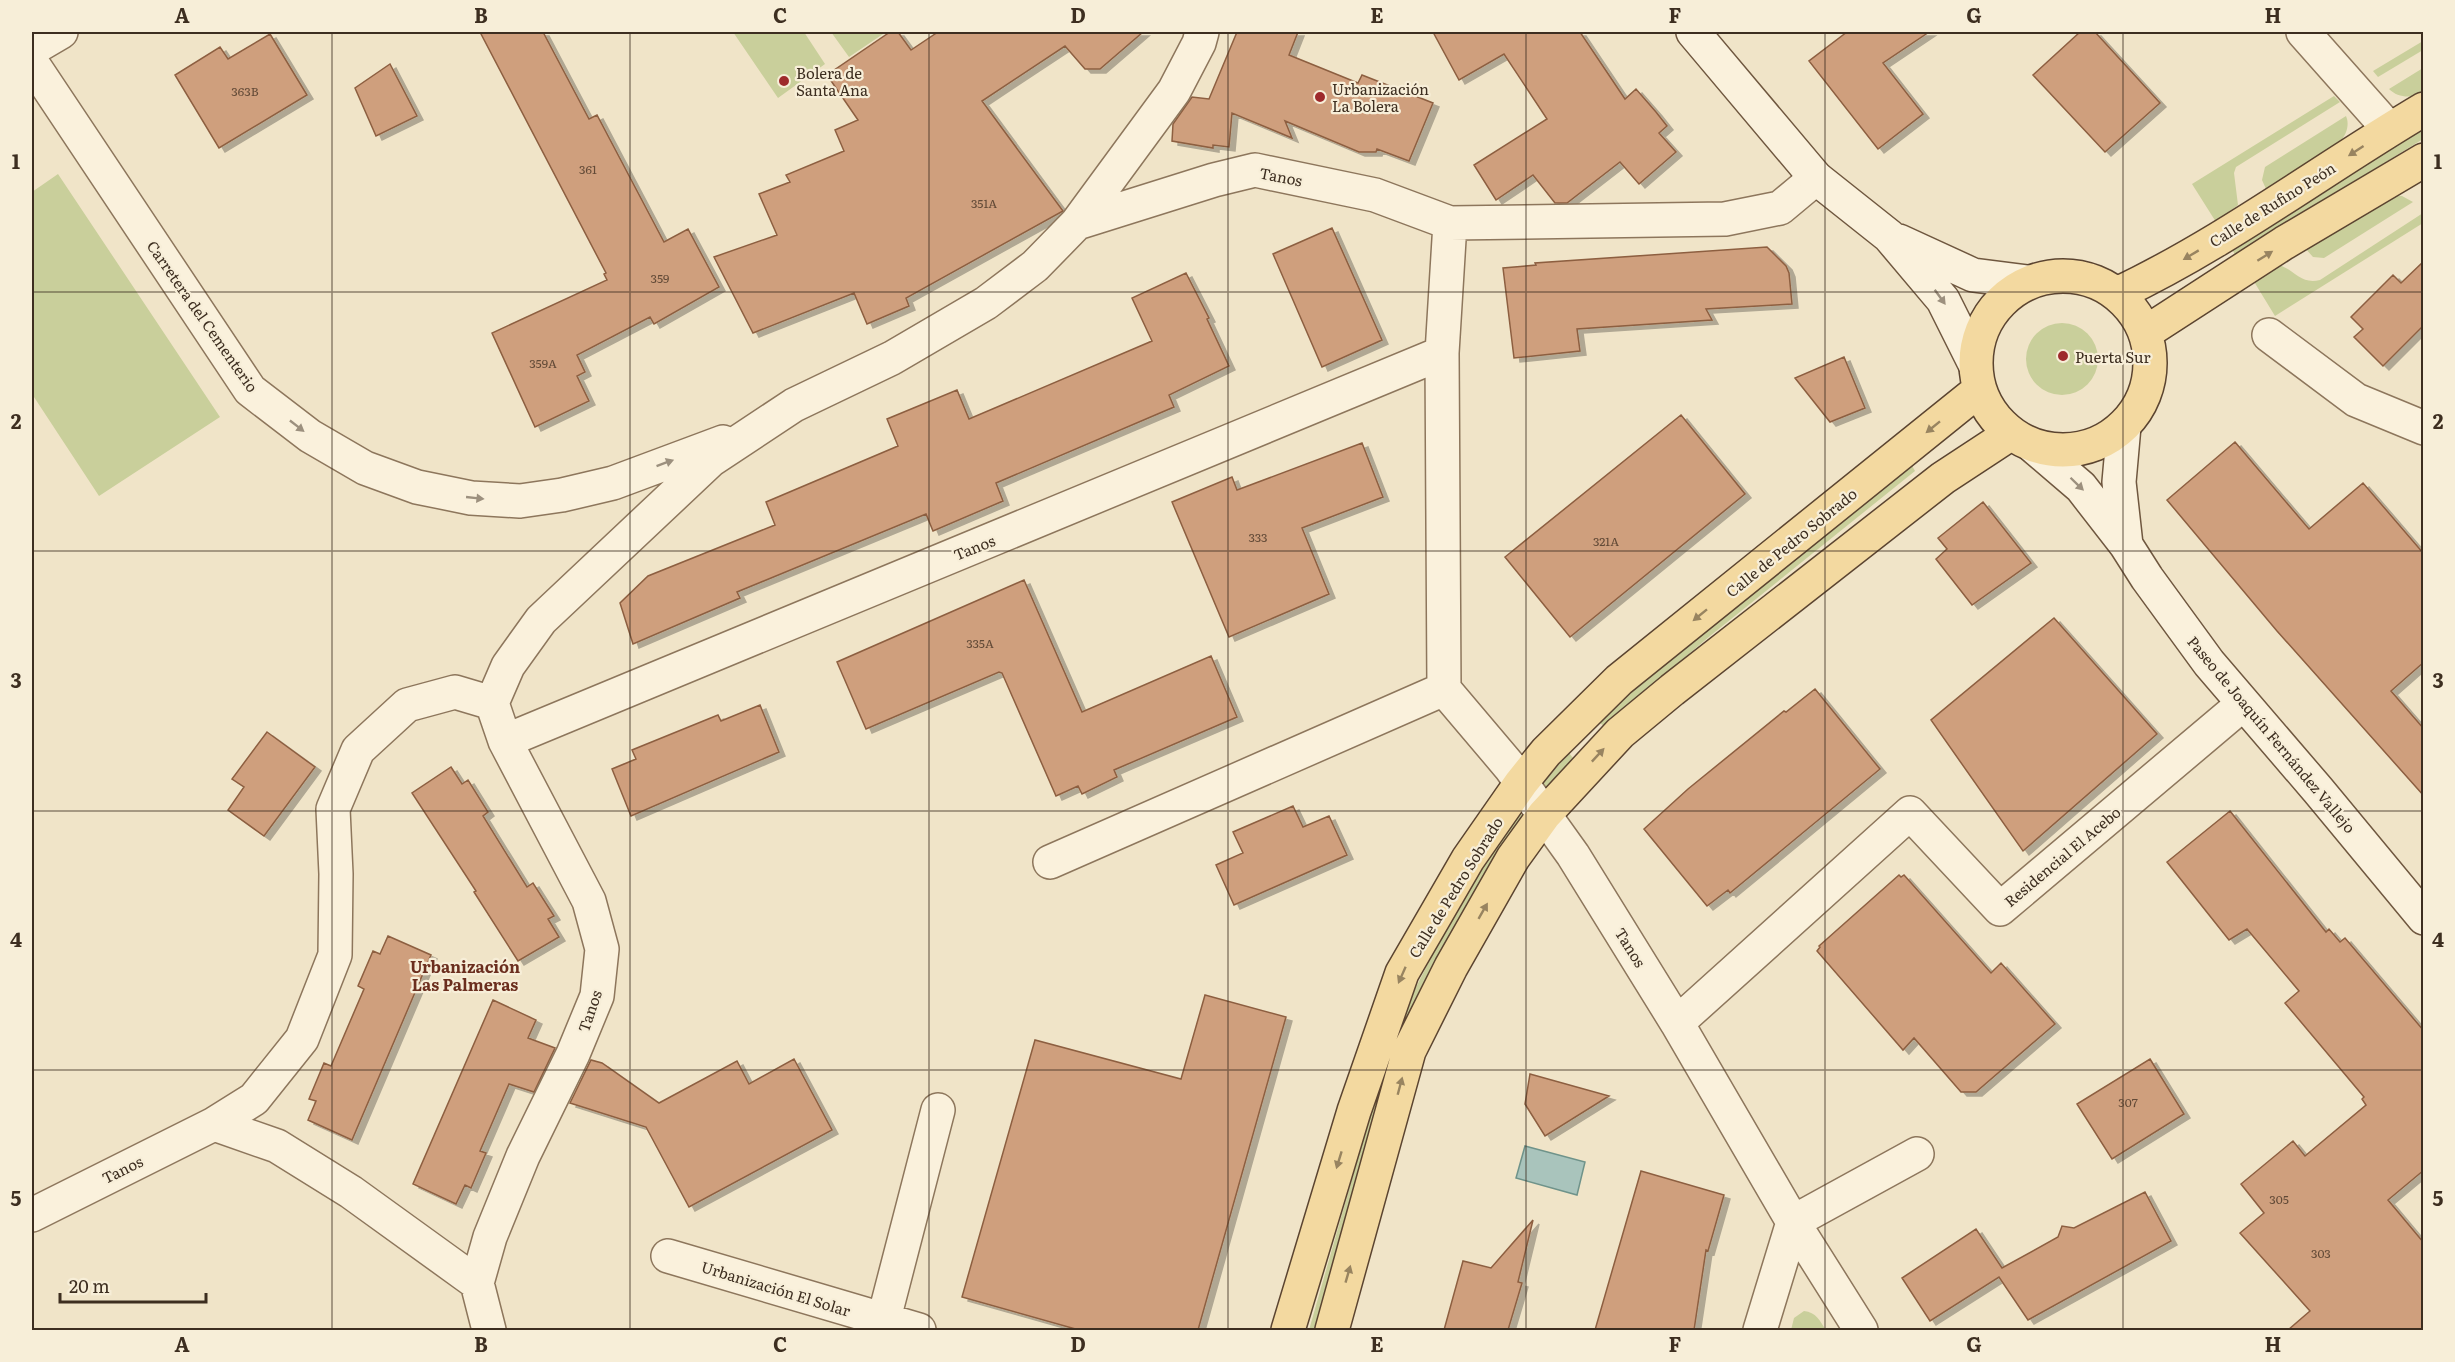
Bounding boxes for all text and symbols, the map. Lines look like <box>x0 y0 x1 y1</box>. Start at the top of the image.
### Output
text: A <box>174 0 190 29</box>
text: B <box>474 0 488 29</box>
text: C <box>773 0 787 29</box>
text: D <box>1070 0 1086 29</box>
text: E <box>1370 0 1384 29</box>
text: F <box>1669 0 1682 29</box>
text: G <box>1966 0 1982 29</box>
text: H <box>2265 0 2281 29</box>
place label: Bolera de Santa Ana <box>796 61 869 101</box>
marker: Bolera de Santa Ana <box>777 74 791 88</box>
place label: Urbanización La Bolera <box>1332 77 1429 117</box>
house number: 363B <box>231 82 259 100</box>
marker: Urbanización La Bolera <box>1313 90 1327 104</box>
text: 1 <box>12 145 20 175</box>
one-way arrow <box>2348 145 2364 156</box>
text: 1 <box>2434 145 2442 175</box>
street label: Calle de Rufino Peón <box>2204 156 2340 252</box>
house number: 361 <box>579 160 597 178</box>
street label: Tanos <box>1258 161 1305 191</box>
house number: 351A <box>971 194 997 212</box>
street label: Carretera del Cementerio <box>142 235 264 397</box>
one-way arrow <box>2183 249 2199 260</box>
one-way arrow <box>2257 250 2273 261</box>
house number: 359 <box>651 269 669 287</box>
one-way arrow <box>1934 289 1946 305</box>
place label: Puerta Sur <box>2075 345 2151 368</box>
marker: Puerta Sur <box>2056 349 2070 363</box>
house number: 359A <box>529 354 557 372</box>
text: 2 <box>11 405 22 435</box>
text: 2 <box>2433 405 2444 435</box>
one-way arrow <box>289 420 304 432</box>
one-way arrow <box>1925 420 1941 433</box>
one-way arrow <box>656 458 674 468</box>
one-way arrow <box>2070 477 2084 491</box>
street label: Calle de Pedro Sobrado <box>1721 482 1862 602</box>
one-way arrow <box>466 493 485 502</box>
street label: Tanos <box>950 528 999 566</box>
house number: 333 <box>1249 528 1267 546</box>
house number: 321A <box>1593 532 1619 550</box>
one-way arrow <box>1692 609 1708 622</box>
street label: Paseo de Joaquín Fernández Vallejo <box>2182 630 2362 838</box>
house number: 335A <box>966 634 994 652</box>
text: 3 <box>10 664 22 694</box>
text: 3 <box>2432 664 2444 694</box>
one-way arrow <box>1591 748 1604 763</box>
street label: Residencial El Acebo <box>1999 800 2125 912</box>
street label: Calle de Pedro Sobrado <box>1402 812 1508 962</box>
one-way arrow <box>1478 902 1488 919</box>
text: 4 <box>10 923 22 953</box>
street label: Tanos <box>1610 923 1652 972</box>
text: 4 <box>2432 923 2444 953</box>
district label: Urbanización Las Palmeras <box>410 954 520 996</box>
one-way arrow <box>1398 967 1407 984</box>
street label: Tanos <box>571 987 607 1035</box>
one-way arrow <box>1395 1077 1405 1095</box>
house number: 307 <box>2118 1093 2138 1111</box>
street label: Tanos <box>98 1149 147 1189</box>
one-way arrow <box>1334 1151 1343 1169</box>
text: 5 <box>11 1182 22 1212</box>
text: 5 <box>2433 1182 2444 1212</box>
house number: 305 <box>2269 1190 2289 1208</box>
house number: 303 <box>2311 1244 2331 1262</box>
street label: Urbanización El Solar <box>699 1254 853 1322</box>
one-way arrow <box>1344 1265 1353 1283</box>
scale bar <box>60 1266 206 1304</box>
text: 20 m <box>69 1272 110 1299</box>
text: A <box>174 1328 190 1358</box>
text: B <box>474 1328 488 1358</box>
text: C <box>773 1328 787 1358</box>
text: D <box>1070 1328 1086 1358</box>
text: E <box>1370 1328 1384 1358</box>
text: F <box>1669 1328 1682 1358</box>
text: G <box>1966 1328 1982 1358</box>
text: H <box>2265 1328 2281 1358</box>

